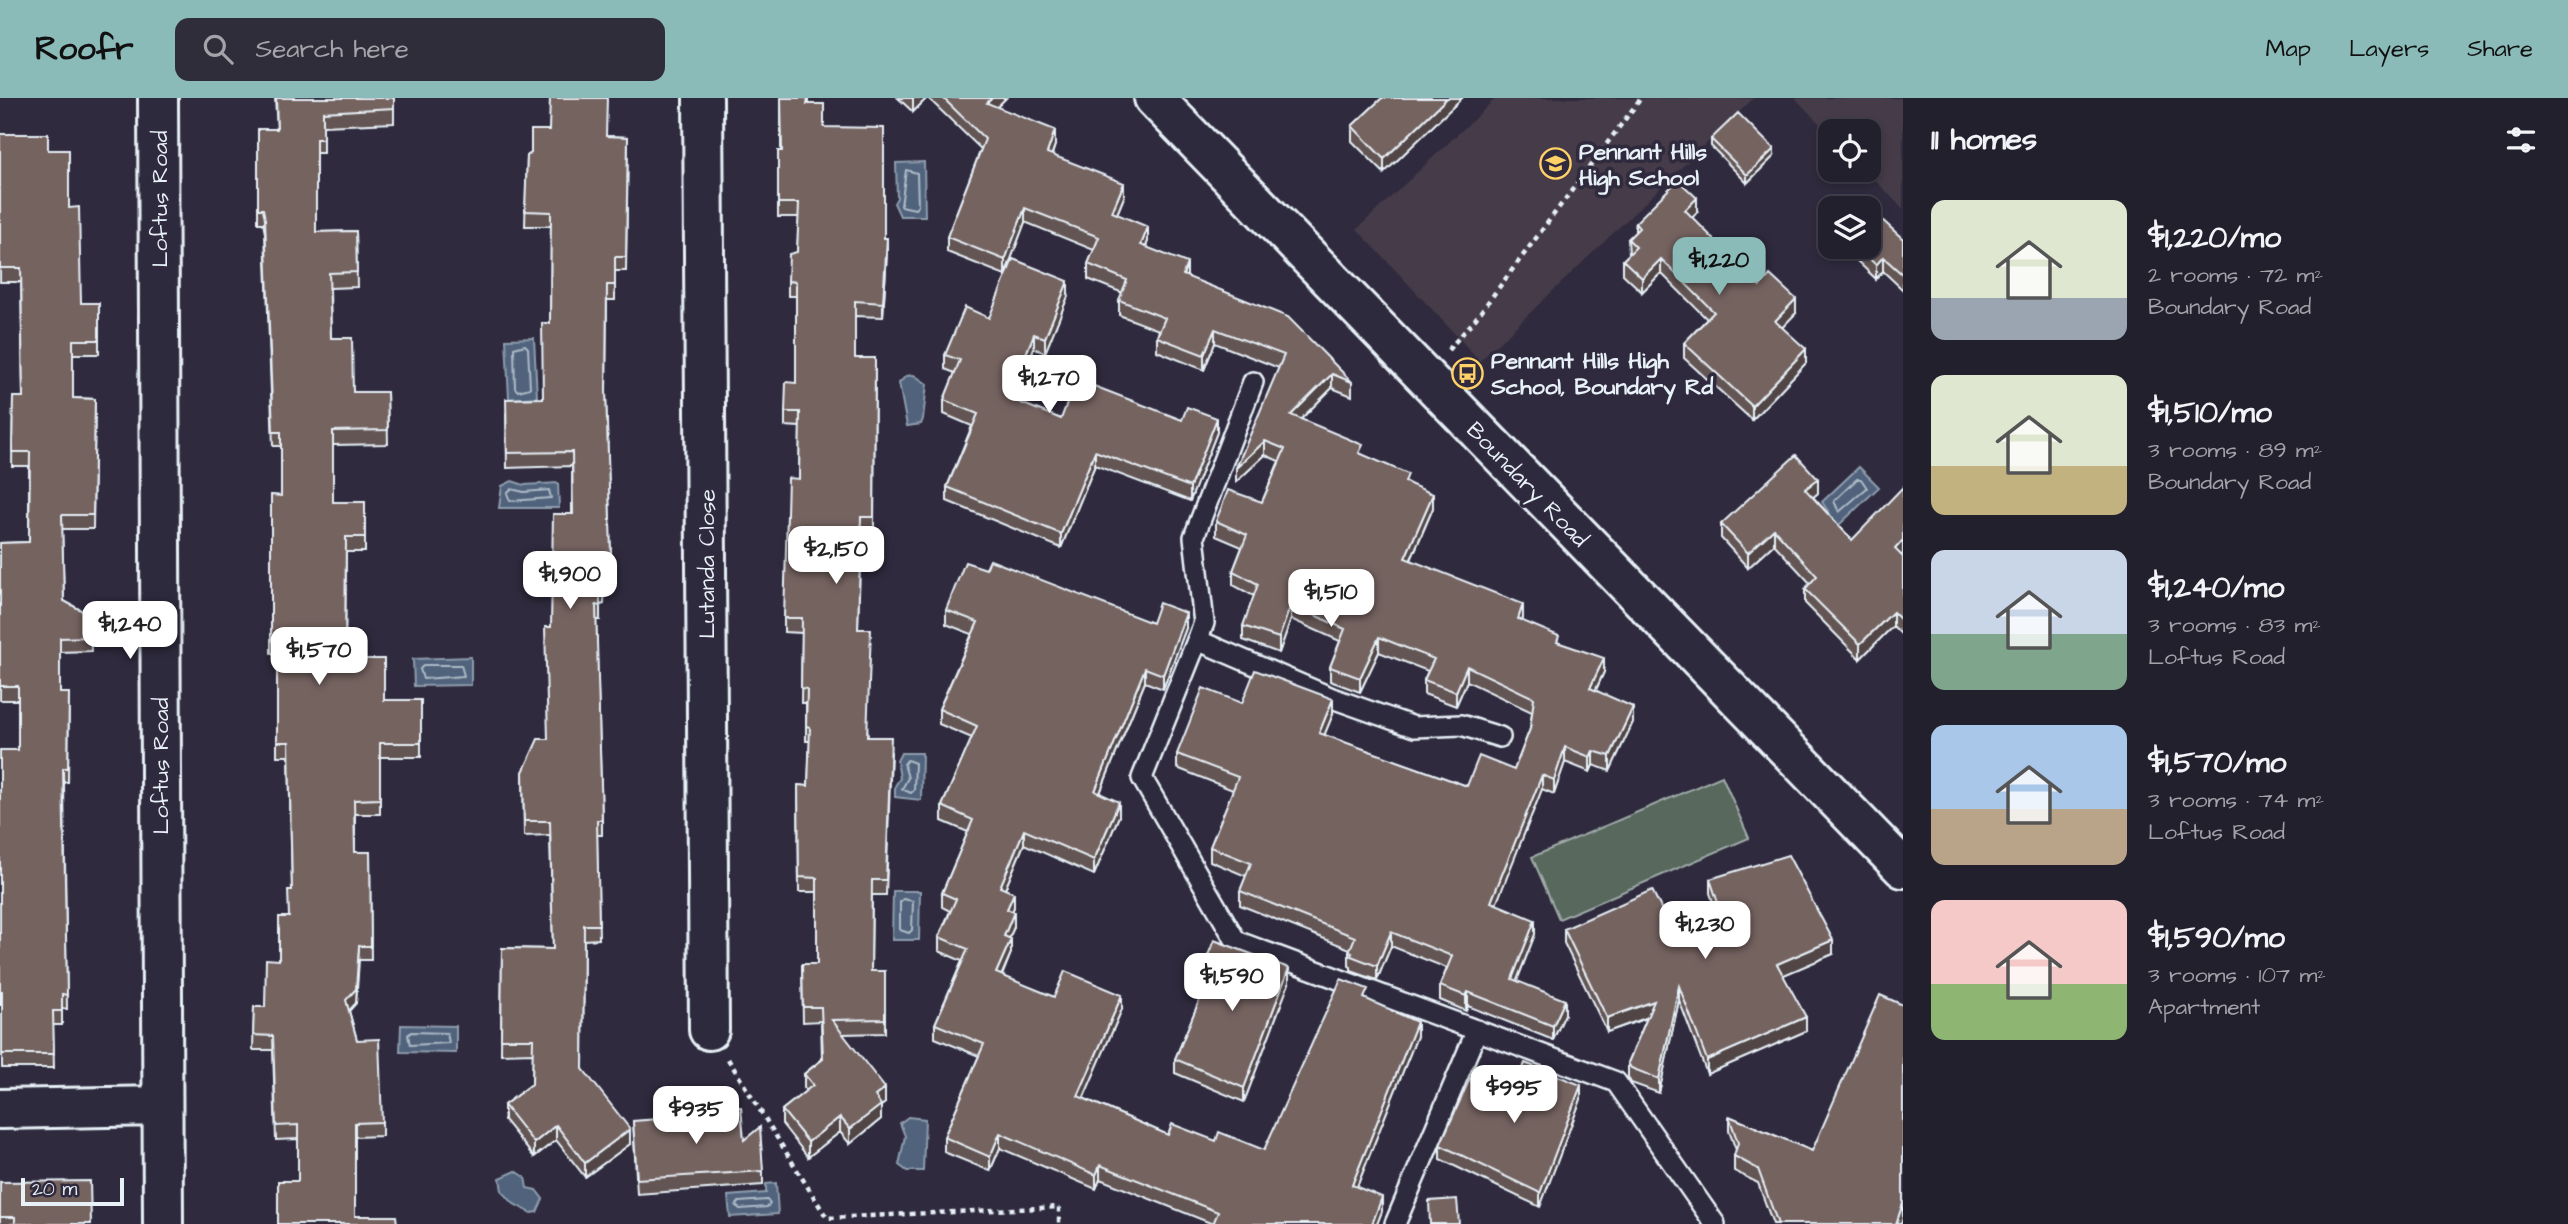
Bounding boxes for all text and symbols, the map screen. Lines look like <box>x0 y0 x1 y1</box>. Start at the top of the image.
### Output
search box <box>175 18 665 81</box>
text: Roofr <box>35 26 133 72</box>
icon: search <box>199 30 237 68</box>
text: Search here <box>255 31 409 67</box>
text: Map <box>2266 32 2311 66</box>
text: Layers <box>2349 32 2429 66</box>
text: Share <box>2467 32 2533 66</box>
map controls <box>1818 119 1881 259</box>
button: locate <box>1818 119 1881 182</box>
text: 11 homes <box>1931 119 2037 161</box>
icon: filters <box>2502 121 2540 159</box>
street label: Loftus Road <box>144 130 176 268</box>
place label: Pennant Hills High School <box>1579 136 1707 195</box>
school or university icon: Pennant Hills High School <box>1539 147 1573 181</box>
button: layers <box>1818 196 1881 259</box>
text: $1,220/mo <box>2148 217 2281 259</box>
icon: home <box>1987 228 2071 312</box>
pin: $1,220 <box>1662 238 1776 297</box>
text: $1,220 <box>1689 244 1749 276</box>
text: 2 rooms · 72 m² <box>2148 259 2323 291</box>
text: Boundary Road <box>2148 291 2311 323</box>
place label: Pennant Hills High School, Boundary Rd <box>1490 345 1713 405</box>
pin: $1,270 <box>992 356 1106 415</box>
bus stop icon: Pennant Hills High School, Boundary Rd <box>1451 356 1485 390</box>
text: $1,270 <box>1018 362 1080 394</box>
text: $1,510/mo <box>2148 392 2272 434</box>
icon: home <box>1987 403 2071 487</box>
street label: Boundary Road <box>1458 415 1596 555</box>
text: 3 rooms · 89 m² <box>2148 434 2322 466</box>
text: Boundary Road <box>2148 466 2311 498</box>
street label: Lutanda Close <box>691 489 723 639</box>
pin: $2,150 <box>779 526 893 586</box>
text: $2,150 <box>804 533 868 565</box>
pin: $1,900 <box>513 552 627 611</box>
text: $1,900 <box>539 558 601 590</box>
text: $1,240/mo <box>2148 567 2284 609</box>
pin: $1,510 <box>1274 570 1388 629</box>
text: $1,510 <box>1304 576 1358 608</box>
icon: home <box>1987 578 2071 662</box>
pin: $1,240 <box>73 602 187 661</box>
text: $1,240 <box>98 608 162 640</box>
text: 3 rooms · 83 m² <box>2148 609 2321 641</box>
pin: $1,570 <box>262 628 376 687</box>
text: $1,570 <box>287 634 351 666</box>
text: Loftus Road <box>2148 641 2285 673</box>
street label: Loftus Road <box>145 697 177 835</box>
text: $1,570/mo <box>2148 742 2286 784</box>
icon: home <box>1987 753 2071 837</box>
text: 3 rooms · 74 m² <box>2148 784 2324 816</box>
text: Loftus Road <box>2148 816 2285 848</box>
pin: $1,230 <box>1648 902 1762 961</box>
text: $1,230 <box>1675 908 1735 940</box>
text: $1,590/mo <box>2148 917 2285 959</box>
icon: home <box>1987 928 2071 1012</box>
pin: $1,590 <box>1175 954 1289 1013</box>
text: 3 rooms · 107 m² <box>2148 959 2326 991</box>
text: $1,590 <box>1200 960 1264 992</box>
text: Apartment <box>2148 991 2260 1023</box>
pin: $995 <box>1473 1066 1555 1125</box>
text: $995 <box>1486 1072 1542 1104</box>
pin: $935 <box>655 1086 737 1146</box>
text: $935 <box>669 1093 723 1125</box>
scale bar <box>21 1175 124 1207</box>
text: 20 m <box>32 1176 77 1203</box>

